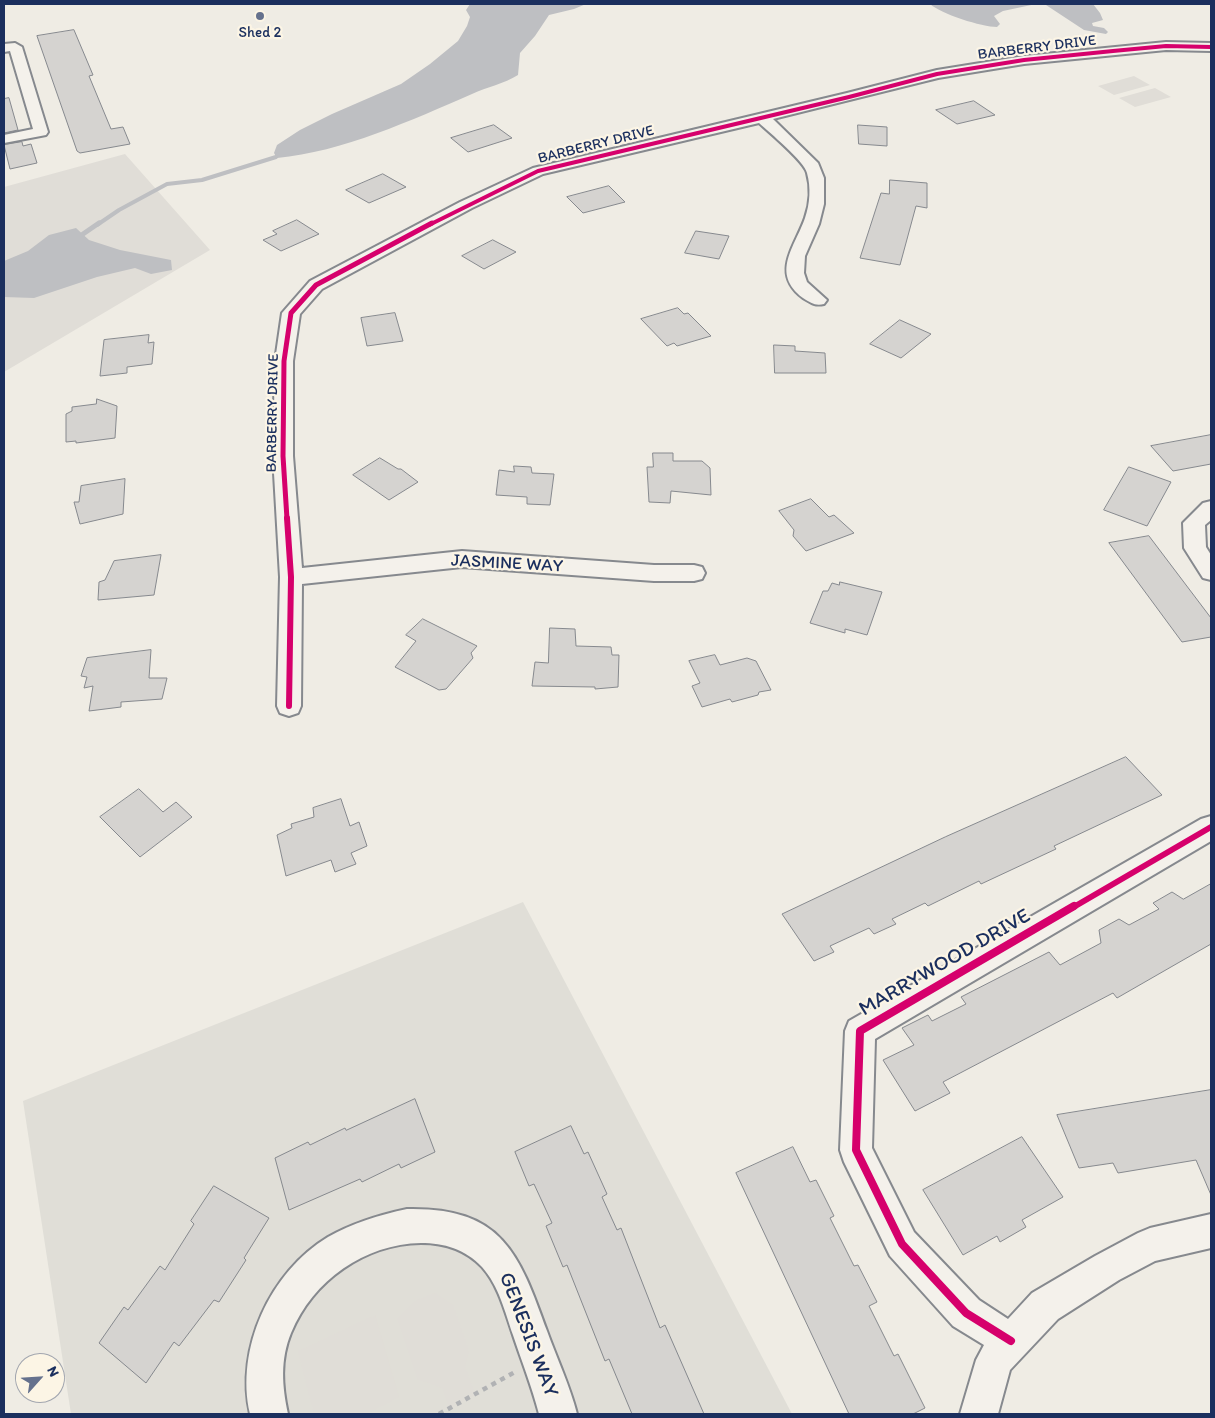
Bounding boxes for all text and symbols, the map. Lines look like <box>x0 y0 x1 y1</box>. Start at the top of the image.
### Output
marker: Shed 2 <box>254 10 266 22</box>
place label: Shed 2 <box>239 24 281 42</box>
street label: BARBERRY DRIVE <box>977 32 1097 64</box>
street label: BARBERRY DRIVE <box>536 122 656 168</box>
street label: BARBERRY DRIVE <box>263 353 283 473</box>
street label: JASMINE WAY <box>451 550 563 578</box>
street label: MARRYWOOD DRIVE <box>855 904 1035 1022</box>
street label: GENESIS WAY <box>493 1269 563 1401</box>
north arrow <box>15 1353 65 1403</box>
text: N <box>43 1364 63 1380</box>

